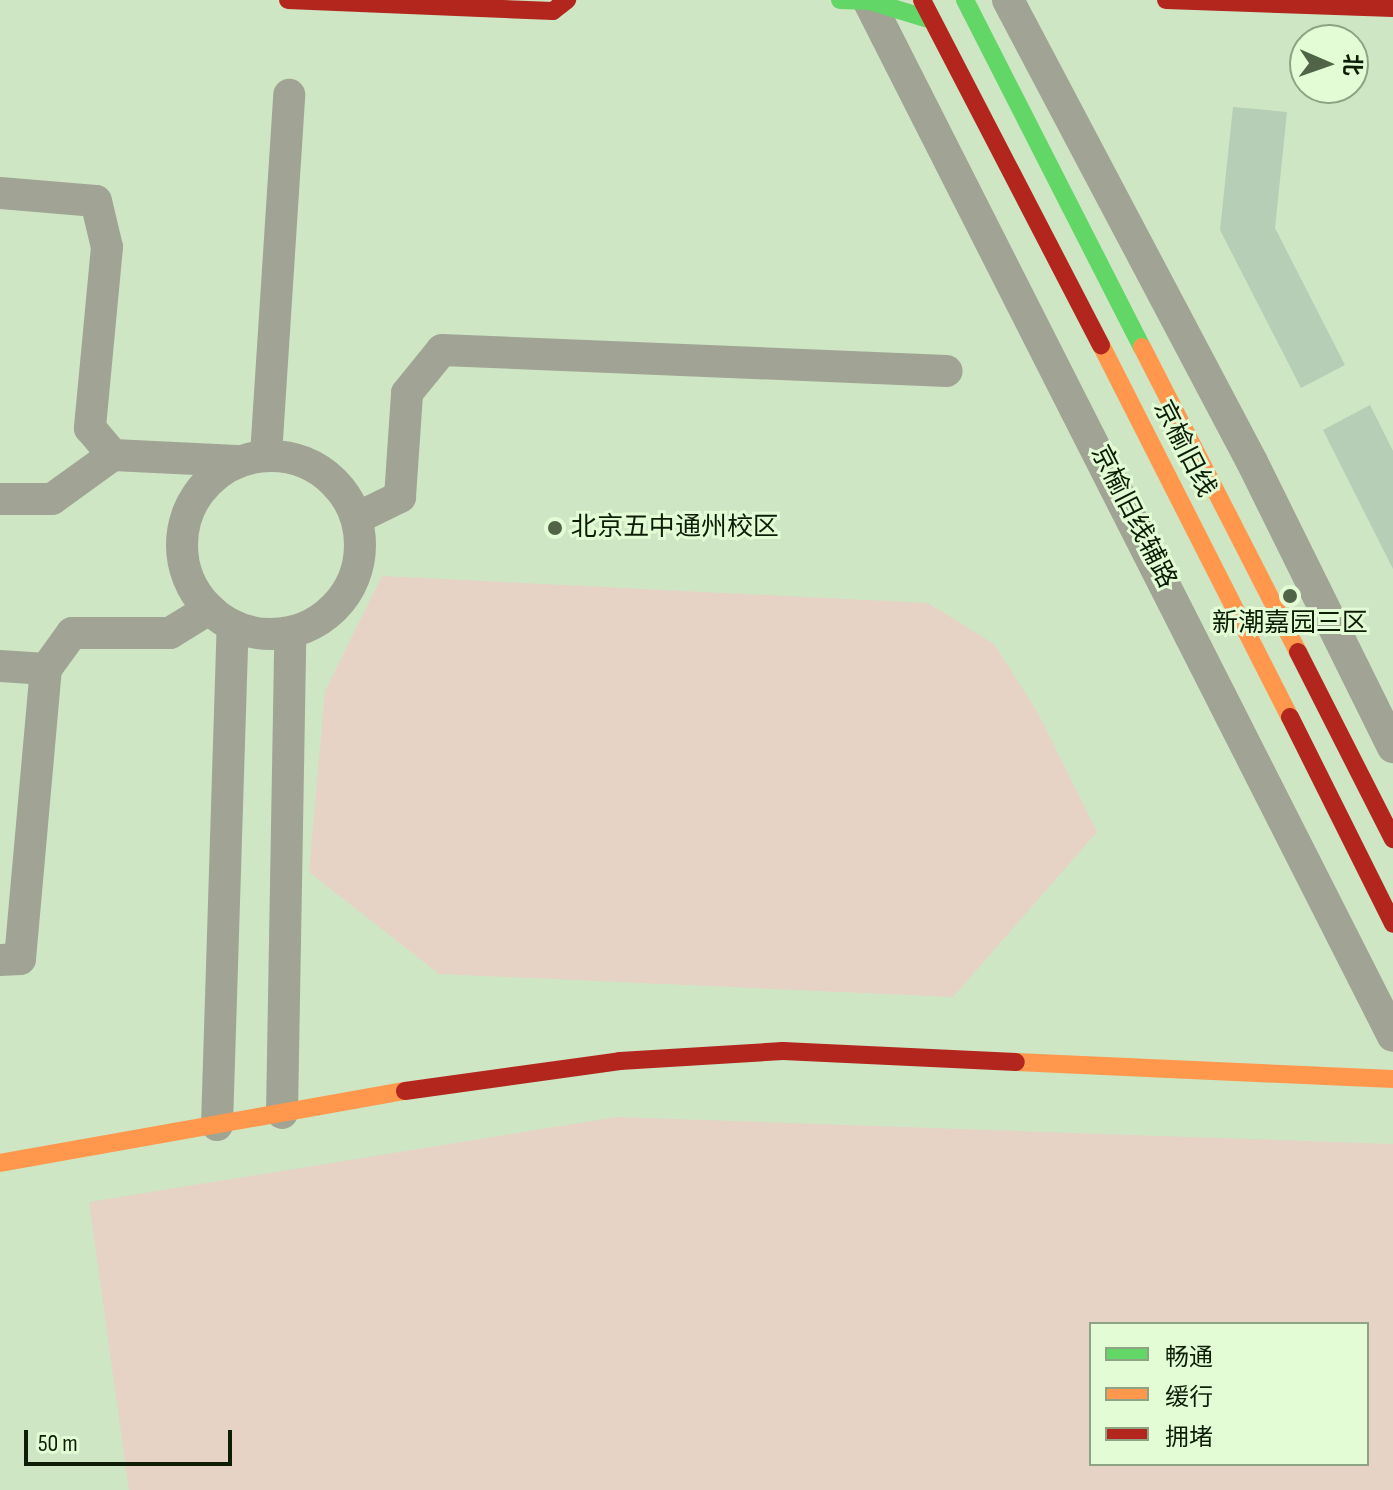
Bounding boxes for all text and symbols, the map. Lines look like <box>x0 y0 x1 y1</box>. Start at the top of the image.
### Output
north arrow <box>1289 24 1369 104</box>
text: 北 <box>1338 53 1365 76</box>
street label: 京榆旧线 <box>1146 396 1222 502</box>
street label: 京榆旧线辅路 <box>1084 440 1182 594</box>
place label: 北京五中通州校区 <box>571 512 779 544</box>
marker: 北京五中通州校区 <box>546 519 564 537</box>
marker: 新潮嘉园三区 <box>1281 587 1299 605</box>
place label: 新潮嘉园三区 <box>1212 608 1368 640</box>
legend <box>1089 1322 1369 1466</box>
text: 畅通 <box>1165 1343 1213 1372</box>
text: 缓行 <box>1165 1383 1213 1412</box>
scale bar <box>28 1414 236 1464</box>
text: 拥堵 <box>1165 1423 1213 1452</box>
text: 50 m <box>38 1429 78 1458</box>

